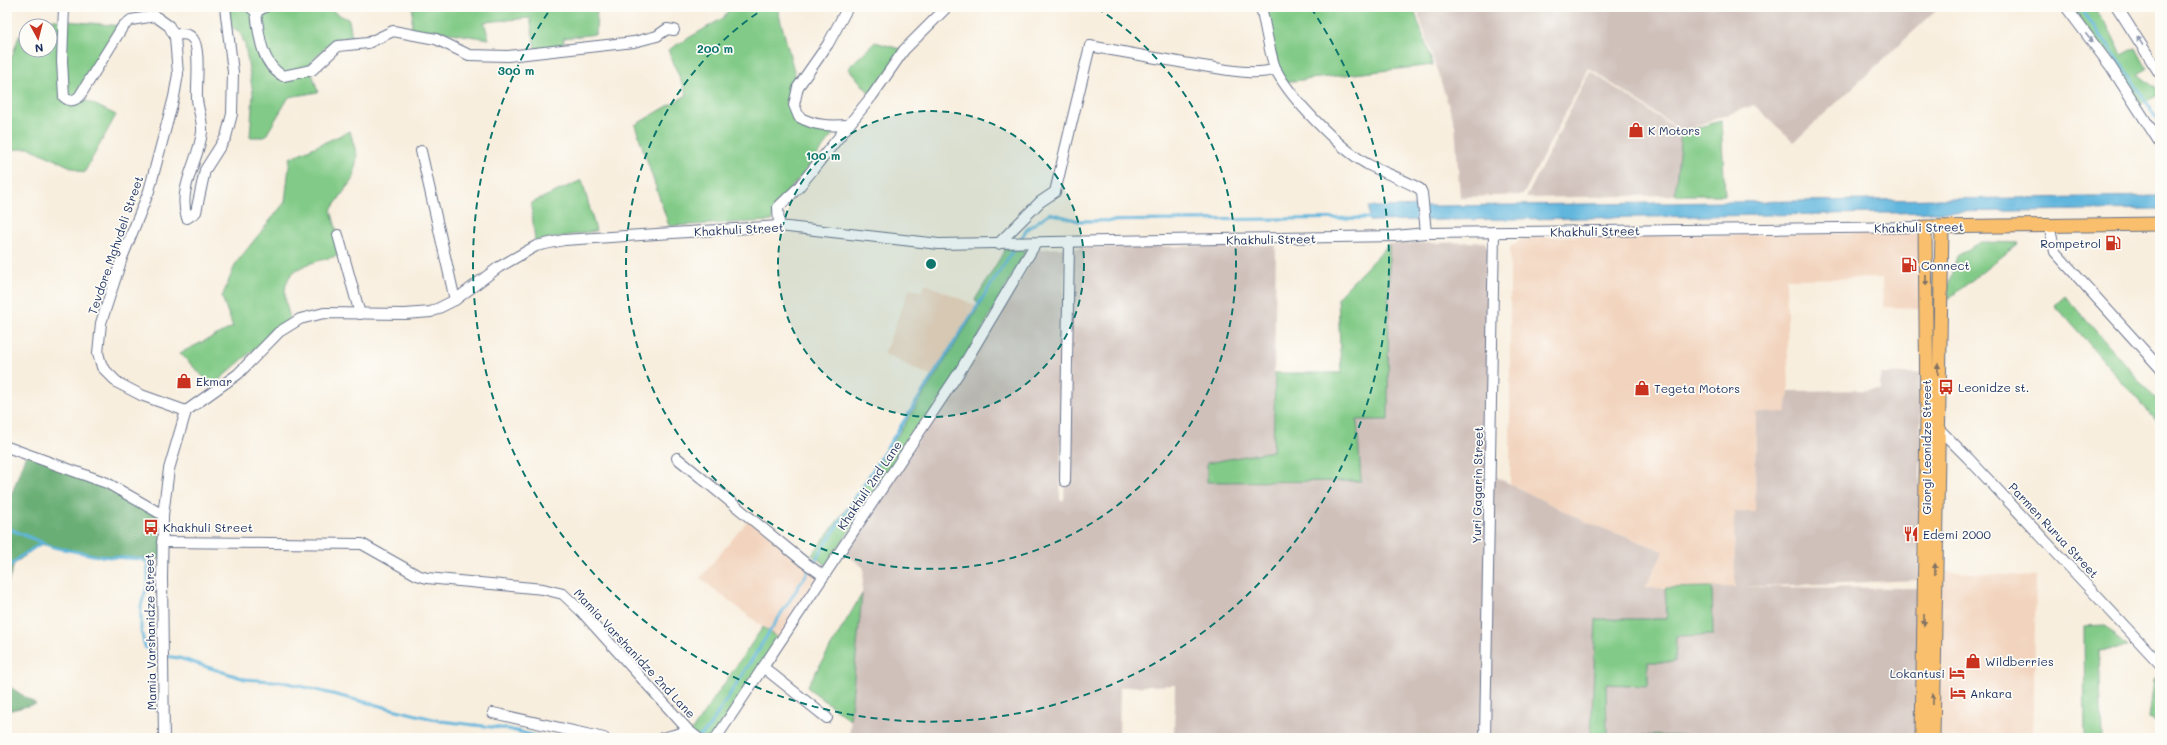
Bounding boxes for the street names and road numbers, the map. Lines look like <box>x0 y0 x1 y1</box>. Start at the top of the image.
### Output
street label: Tevdore Mghvdeli Street <box>84 173 146 317</box>
street label: Khakhuli Street <box>1874 218 1964 236</box>
street label: Khakhuli Street <box>694 219 784 239</box>
street label: Khakhuli Street <box>1550 222 1640 240</box>
street label: Khakhuli Street <box>1226 230 1316 248</box>
street label: Giorgi Leonidze Street <box>1918 379 1934 515</box>
street label: Yuri Gagarin Street <box>1468 426 1486 544</box>
street label: Khakhuli 2nd Lane <box>833 437 905 533</box>
street label: Parmen Rurua Street <box>2006 479 2102 581</box>
street label: Mamia Varshanidze Street <box>141 553 159 711</box>
street label: Mamia Varshanidze 2nd Lane <box>571 585 699 721</box>

